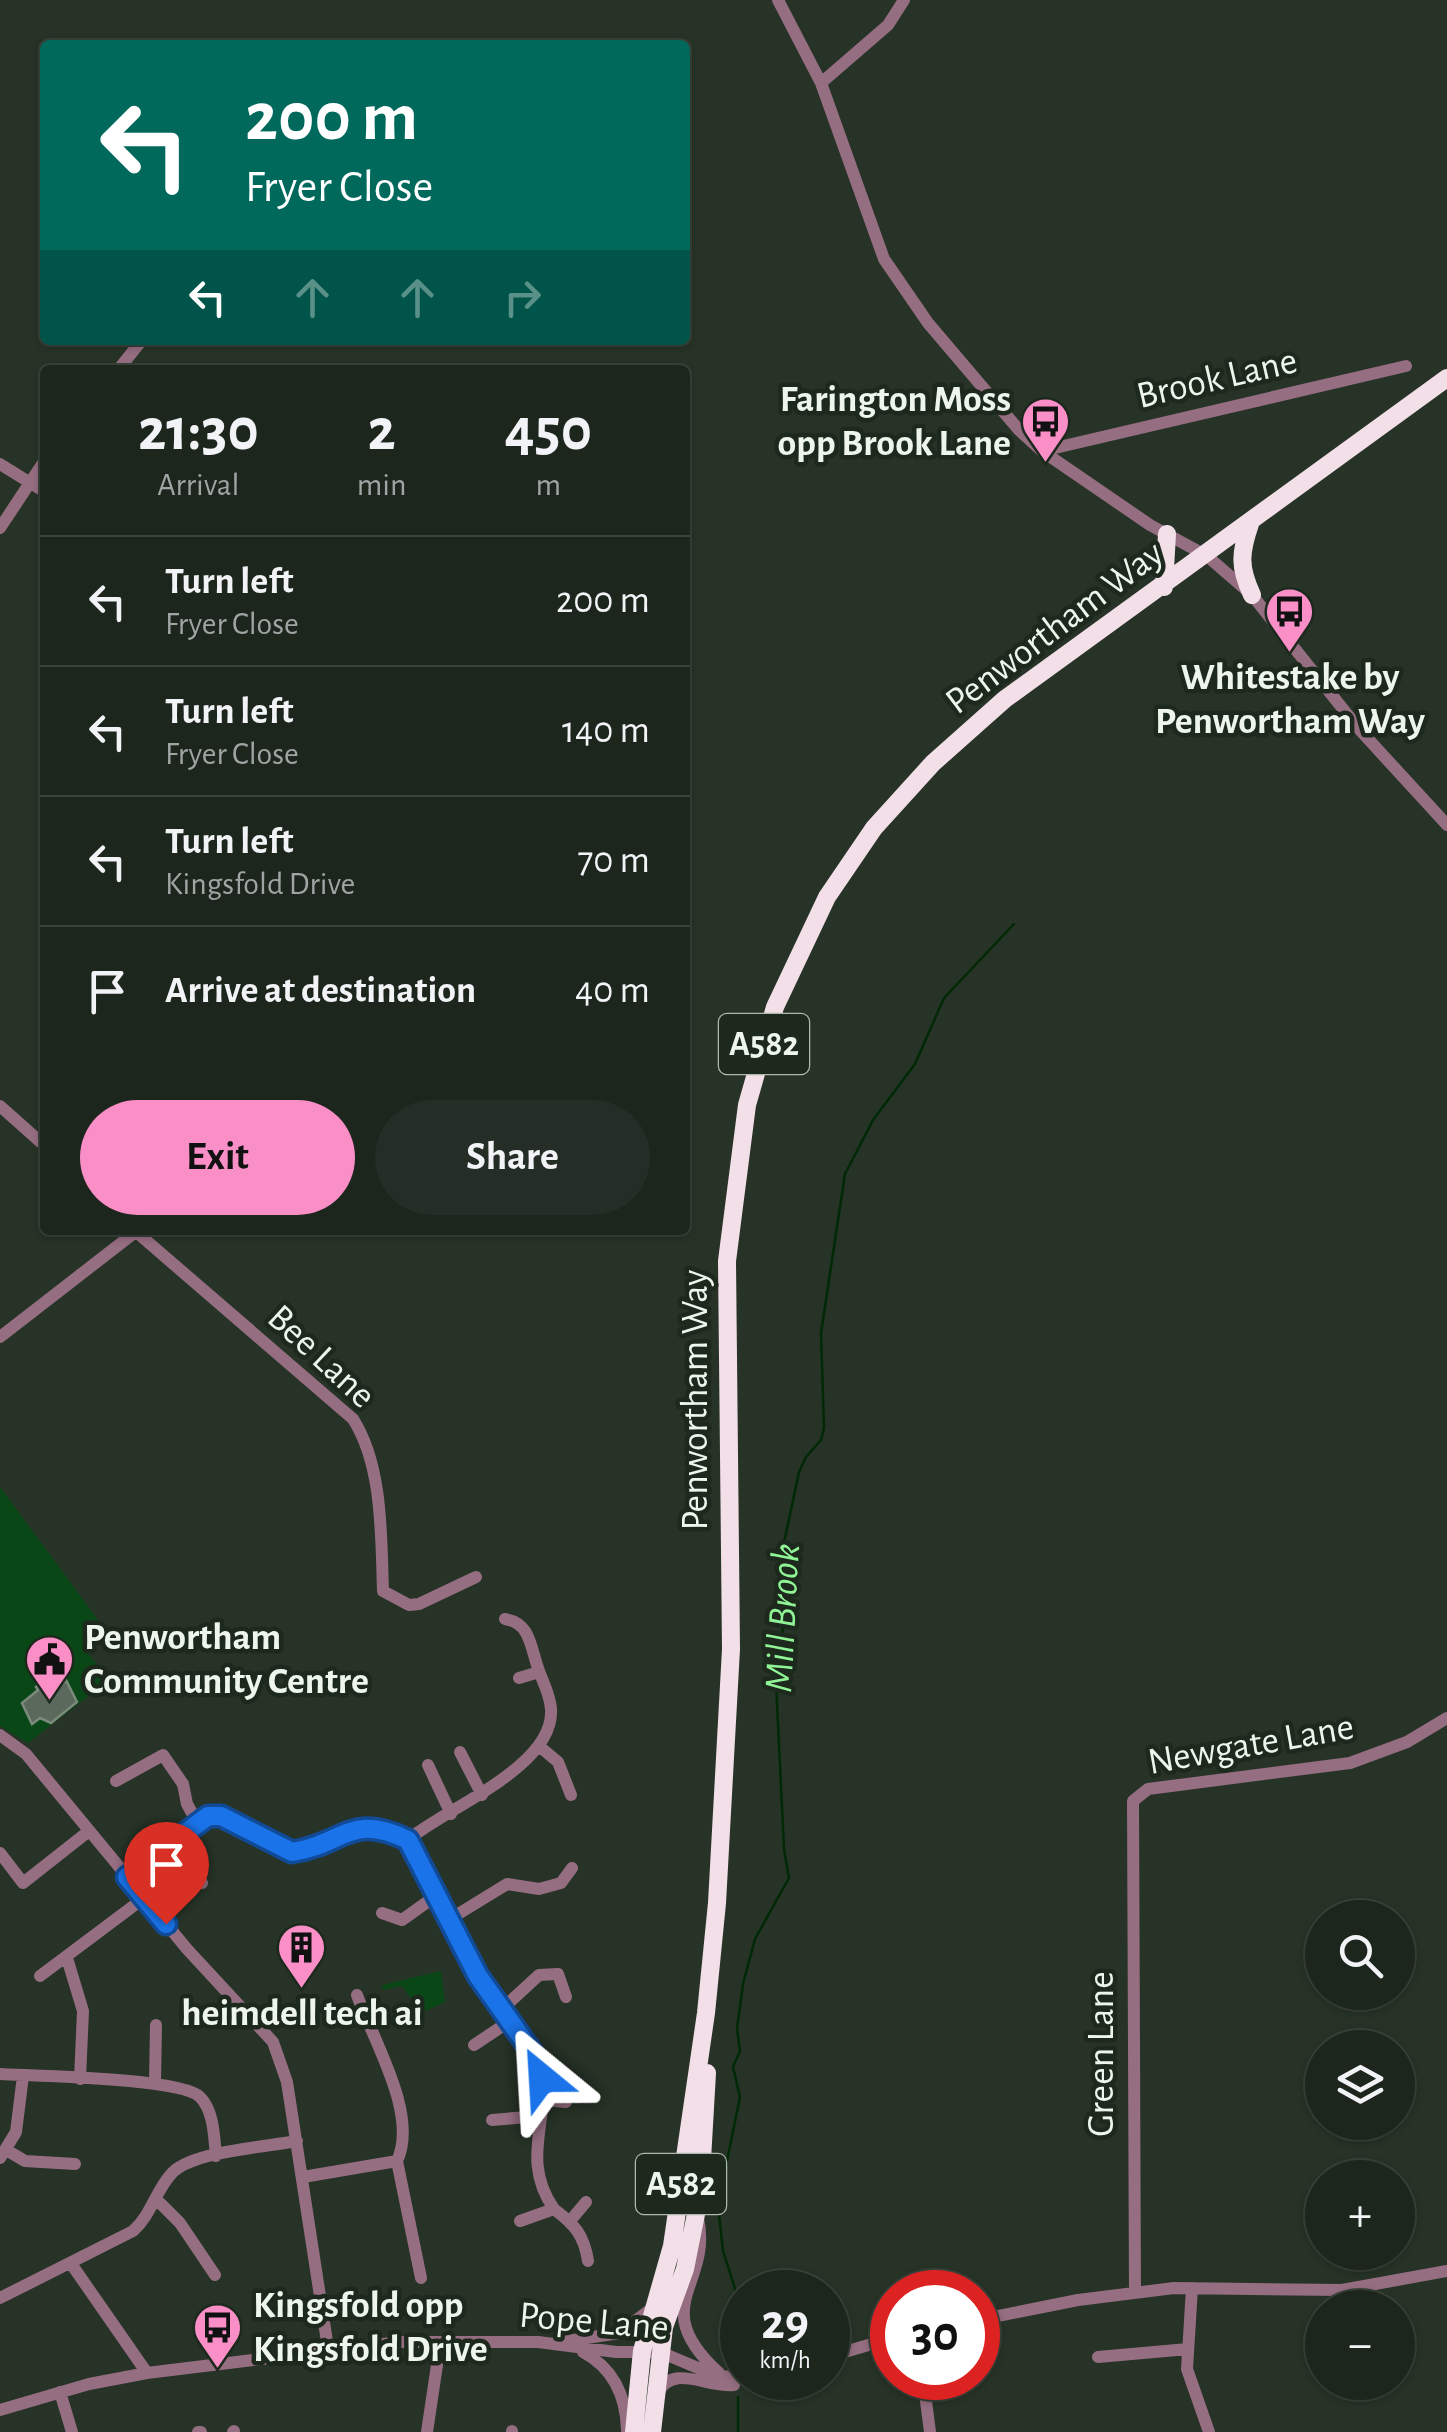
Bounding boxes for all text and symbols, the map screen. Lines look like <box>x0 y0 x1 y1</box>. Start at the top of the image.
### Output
icon: left <box>80 80 210 210</box>
text: 200 m <box>245 83 418 153</box>
text: Fryer Close <box>245 165 433 210</box>
icon: left <box>180 270 235 325</box>
icon: ahead <box>285 270 340 325</box>
icon: ahead <box>390 270 445 325</box>
icon: right <box>495 270 550 325</box>
street label: Brook Lane <box>1133 342 1301 416</box>
place label: Farington Moss opp Brook Lane <box>777 381 1011 463</box>
bus stop icon: Farington Moss opp Brook Lane <box>1020 396 1072 464</box>
text: 21:30 <box>138 401 259 461</box>
text: 2 <box>368 401 396 461</box>
text: 450 <box>505 401 592 461</box>
text: Arrival <box>157 469 240 501</box>
text: min <box>357 469 407 501</box>
text: m <box>535 469 561 501</box>
street label: Penwortham Way <box>939 534 1171 722</box>
text: Turn left <box>165 563 293 601</box>
icon: left <box>80 574 135 629</box>
text: 200 m <box>556 582 650 620</box>
bus stop icon: Whitestake by Penwortham Way <box>1264 586 1316 654</box>
text: Fryer Close <box>165 608 299 640</box>
place label: Whitestake by Penwortham Way <box>1155 659 1425 741</box>
text: Turn left <box>165 693 293 731</box>
icon: left <box>80 704 135 759</box>
text: 140 m <box>562 712 650 750</box>
text: Fryer Close <box>165 738 299 770</box>
text: Turn left <box>165 823 293 861</box>
icon: left <box>80 834 135 889</box>
text: 70 m <box>577 842 650 880</box>
text: Kingsfold Drive <box>165 868 355 900</box>
icon: arrive <box>80 964 135 1019</box>
text: Arrive at destination <box>165 972 476 1010</box>
text: 40 m <box>575 972 650 1010</box>
road number: A582 <box>719 1014 809 1074</box>
button: Exit <box>80 1100 355 1215</box>
button: Share <box>375 1100 650 1215</box>
street label: Penwortham Way <box>677 1269 715 1531</box>
street label: Bee Lane <box>260 1298 382 1416</box>
water label: Mill Brook <box>759 1543 807 1693</box>
place label: Penwortham Community Centre <box>84 1619 369 1701</box>
public building icon: Penwortham Community Centre <box>23 1634 75 1702</box>
street label: Newgate Lane <box>1145 1708 1357 1782</box>
pin <box>124 1822 209 1925</box>
icon: arrive <box>139 1837 194 1892</box>
map controls <box>1305 1900 1415 2400</box>
button: search <box>1305 1900 1415 2010</box>
building icon: heimdell tech ai <box>276 1922 328 1990</box>
street label: Green Lane <box>1083 1971 1121 2137</box>
place label: heimdell tech ai <box>181 1995 423 2033</box>
position arrow <box>490 2026 594 2130</box>
button: layers <box>1305 2030 1415 2140</box>
road number: A582 <box>636 2154 726 2214</box>
button: + <box>1305 2160 1415 2270</box>
speed limit sign: 30 <box>870 2270 1000 2400</box>
place label: Kingsfold opp Kingsfold Drive <box>253 2287 488 2369</box>
button: − <box>1305 2290 1415 2400</box>
street label: Pope Lane <box>518 2297 670 2347</box>
text: 29 <box>761 2298 809 2348</box>
bus stop icon: Kingsfold opp Kingsfold Drive <box>192 2302 244 2370</box>
text: km/h <box>759 2348 811 2373</box>

